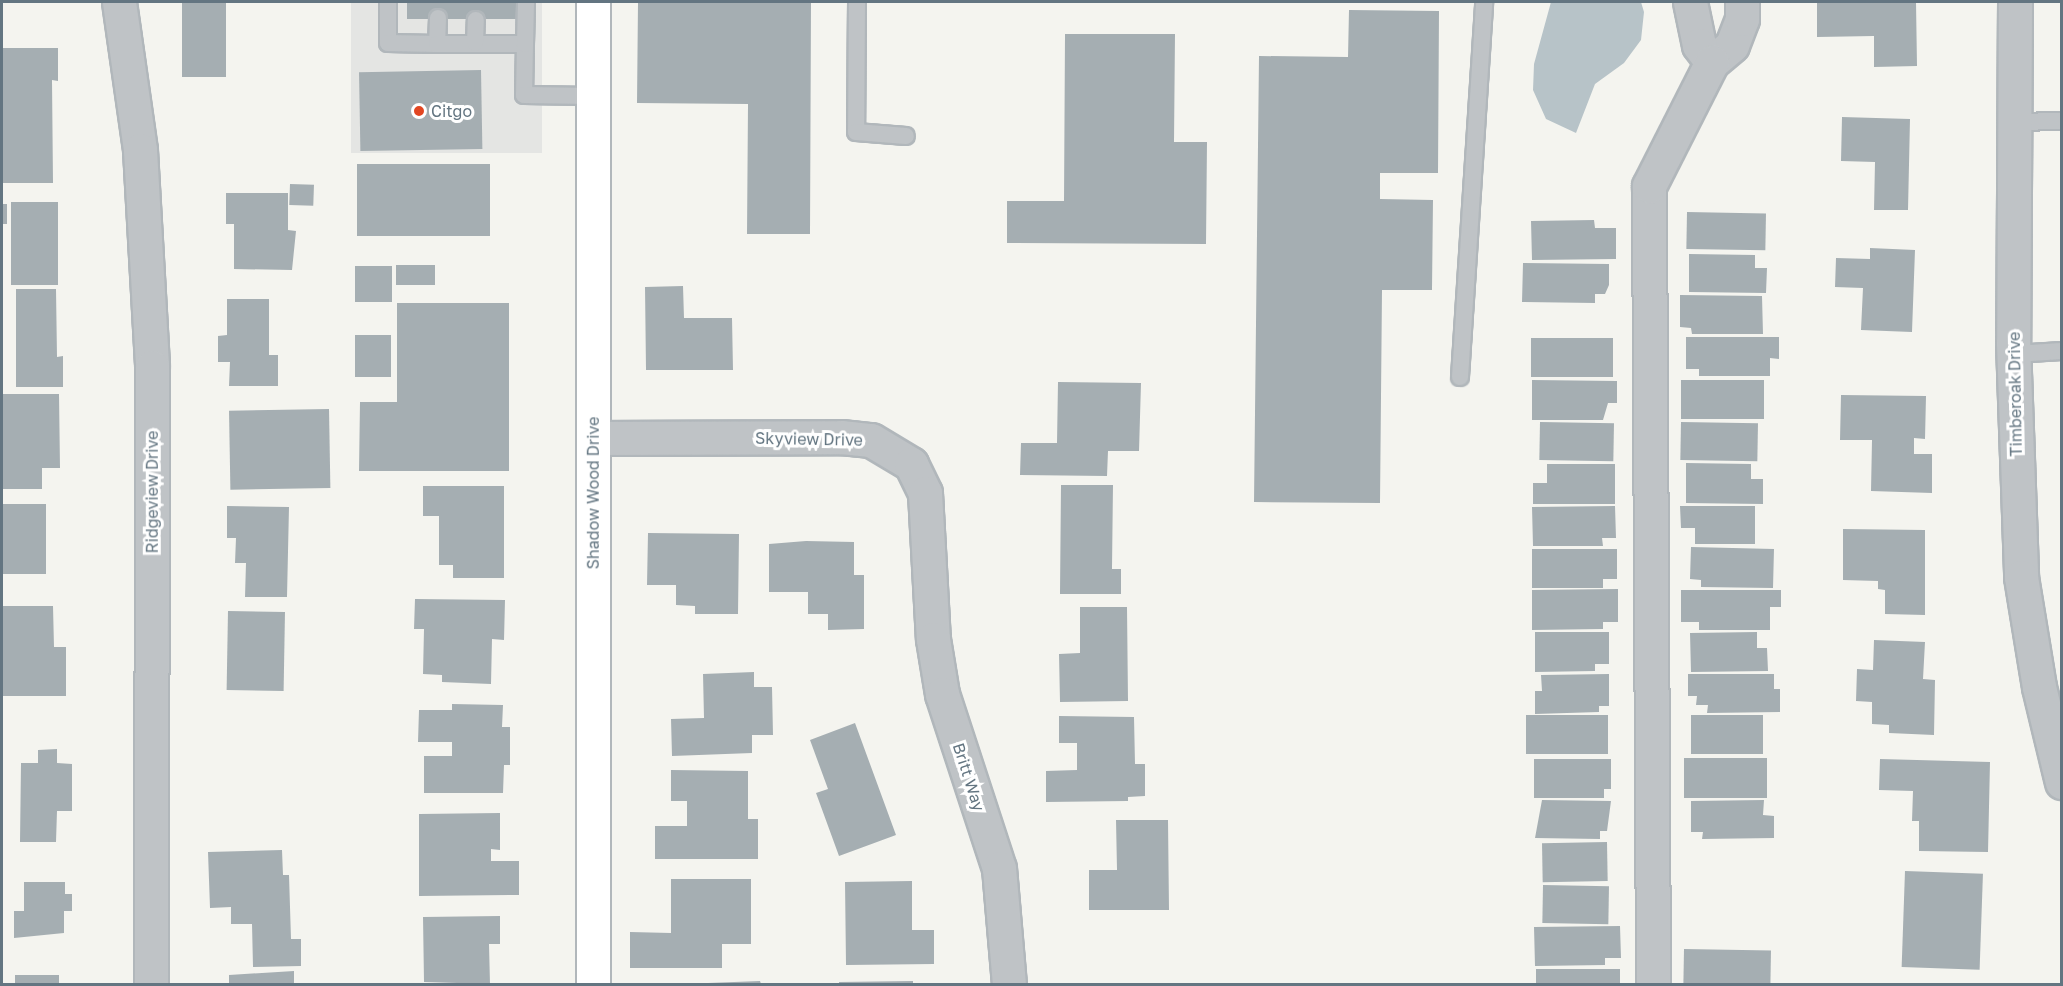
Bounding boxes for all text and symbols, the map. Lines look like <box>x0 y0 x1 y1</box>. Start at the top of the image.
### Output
place label: Citgo <box>431 101 472 121</box>
marker: Citgo <box>412 104 426 118</box>
street label: Timberoak Drive <box>2004 331 2026 457</box>
street label: Shadow Wood Drive <box>583 417 603 569</box>
street label: Skyview Drive <box>755 428 863 450</box>
street label: Ridgeview Drive <box>142 431 162 553</box>
street label: Britt Way <box>949 741 989 813</box>

